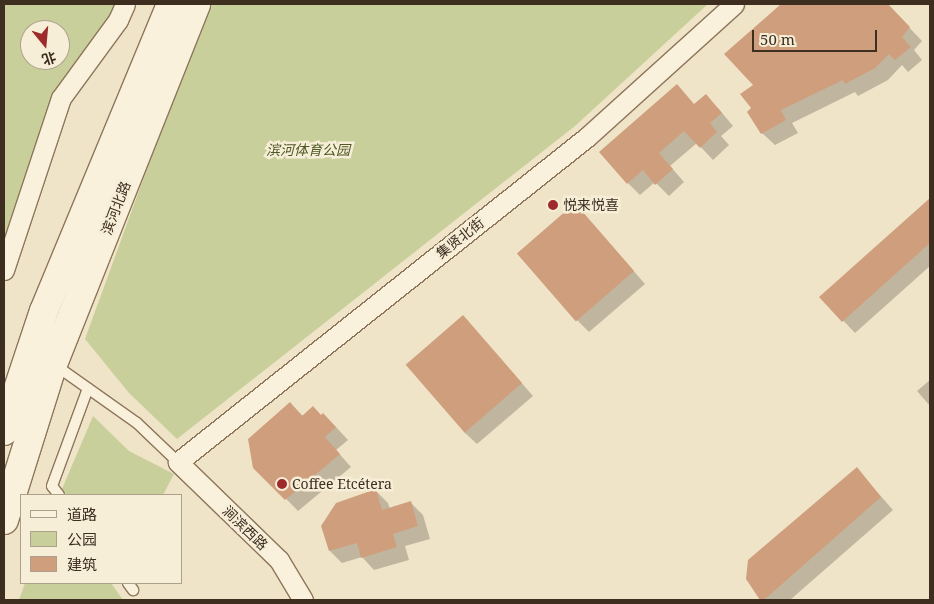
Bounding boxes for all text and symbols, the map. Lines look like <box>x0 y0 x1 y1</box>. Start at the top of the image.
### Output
north arrow <box>20 20 70 70</box>
scale bar <box>754 20 879 52</box>
text: 50 m <box>760 29 795 49</box>
text: 北 <box>40 48 59 70</box>
park label: 滨河体育公园 <box>266 142 350 158</box>
street label: 滨河北路 <box>98 179 134 237</box>
place label: 悦来悦喜 <box>563 197 619 213</box>
marker: 悦来悦喜 <box>547 199 559 211</box>
street label: 集贤北街 <box>433 214 487 262</box>
place label: Coffee Etcétera <box>292 476 392 492</box>
marker: Coffee Etcétera <box>276 478 288 490</box>
legend <box>20 494 182 584</box>
street label: 涧滨西路 <box>219 503 271 553</box>
text: 道路 <box>67 504 97 524</box>
text: 公园 <box>67 529 97 549</box>
text: 建筑 <box>67 554 97 574</box>

